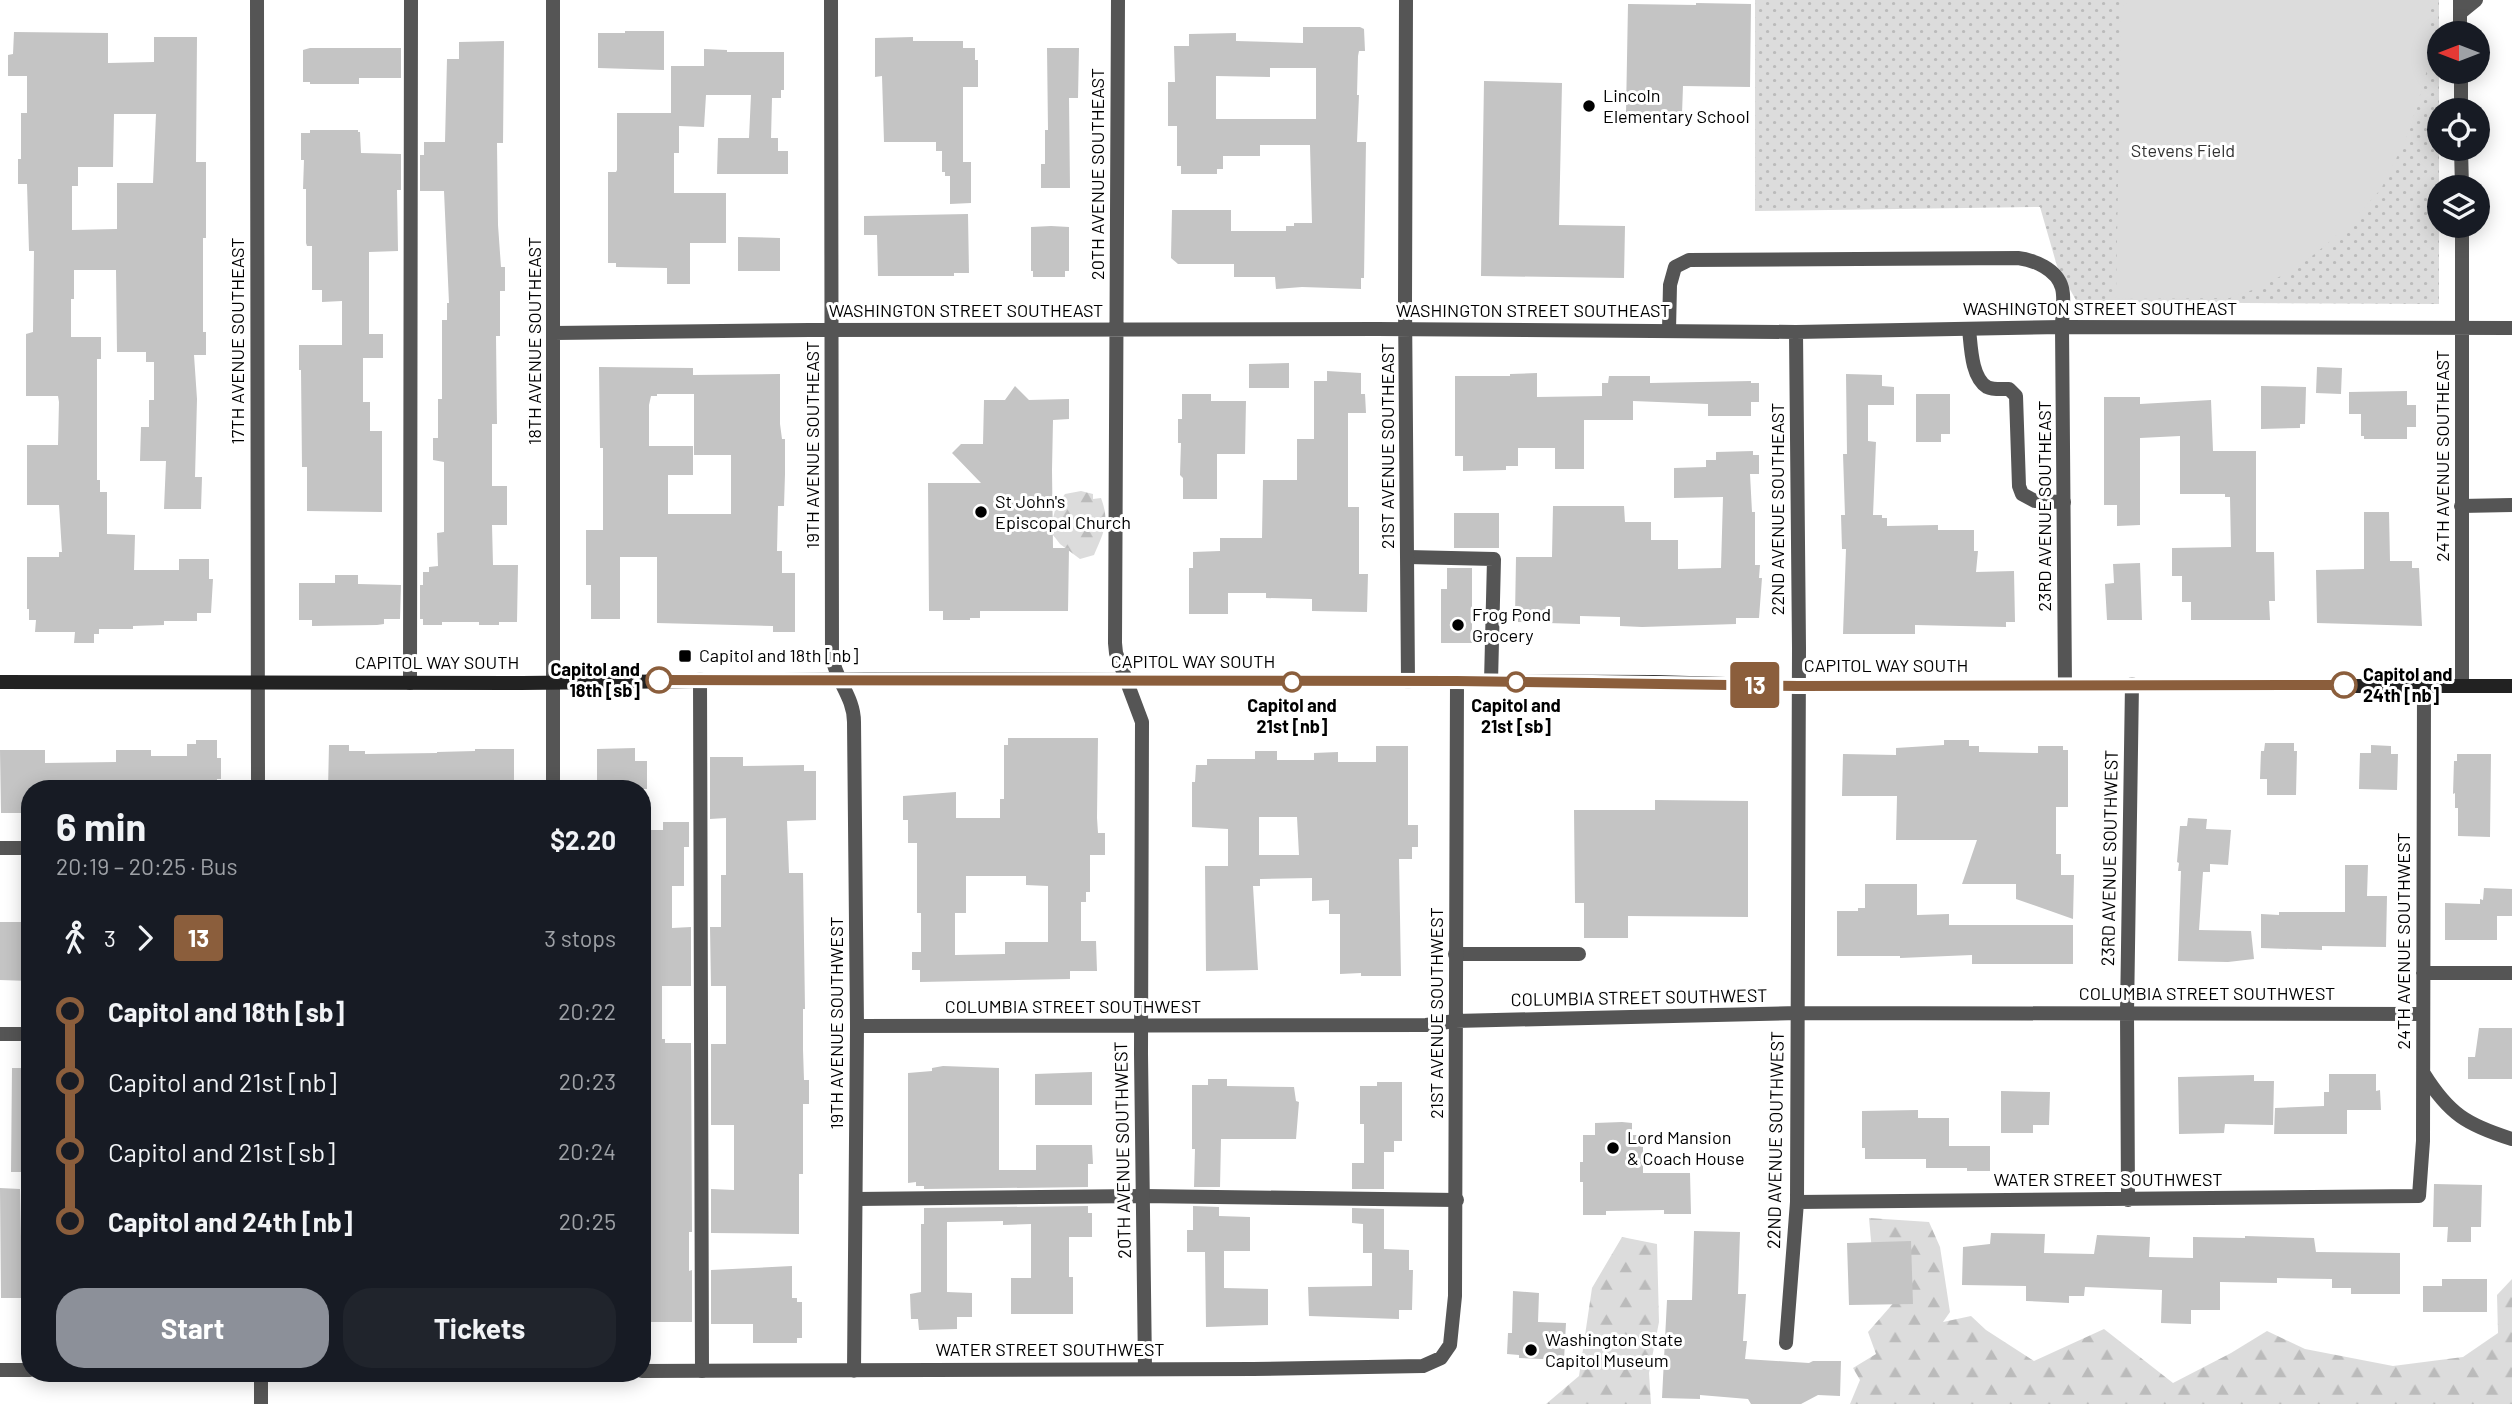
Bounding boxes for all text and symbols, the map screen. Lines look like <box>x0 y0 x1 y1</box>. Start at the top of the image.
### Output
north arrow <box>2427 21 2490 84</box>
map controls <box>2427 21 2490 238</box>
street label: 20TH AVENUE SOUTHEAST <box>1086 68 1108 280</box>
place label: Lincoln Elementary School <box>1603 84 1750 127</box>
marker: Lincoln Elementary School <box>1581 98 1597 114</box>
button: locate <box>2427 98 2490 161</box>
park label: Stevens Field <box>2131 139 2235 161</box>
button: layers <box>2427 175 2490 238</box>
street label: 18TH AVENUE SOUTHEAST <box>523 237 545 445</box>
street label: 17TH AVENUE SOUTHEAST <box>226 238 248 444</box>
street label: WASHINGTON STREET SOUTHEAST <box>1963 297 2237 319</box>
street label: WASHINGTON STREET SOUTHEAST <box>829 299 1103 321</box>
street label: WASHINGTON STREET SOUTHEAST <box>1396 299 1670 321</box>
street label: 19TH AVENUE SOUTHEAST <box>801 341 823 549</box>
street label: 21ST AVENUE SOUTHEAST <box>1376 343 1398 549</box>
street label: 24TH AVENUE SOUTHEAST <box>2431 350 2453 562</box>
street label: 23RD AVENUE SOUTHEAST <box>2033 400 2055 612</box>
street label: 22ND AVENUE SOUTHEAST <box>1766 403 1788 615</box>
place label: St John's Episcopal Church <box>995 490 1131 533</box>
marker: St John's Episcopal Church <box>973 504 989 520</box>
place label: Frog Pond Grocery <box>1472 603 1551 646</box>
marker: Frog Pond Grocery <box>1450 617 1466 633</box>
place label: Capitol and 18th [nb] <box>699 644 858 666</box>
marker: Capitol and 18th [nb] <box>677 648 693 664</box>
street label: CAPITOL WAY SOUTH <box>1111 650 1275 672</box>
street label: CAPITOL WAY SOUTH <box>355 651 519 673</box>
street label: CAPITOL WAY SOUTH <box>1804 654 1968 676</box>
place label: Capitol and 18th [sb] <box>551 658 640 701</box>
line badge: 13 <box>1724 662 1786 708</box>
place label: Capitol and 24th [nb] <box>2363 663 2452 706</box>
marker: Capitol and 18th [sb] <box>646 667 672 693</box>
text: 13 <box>1744 670 1766 699</box>
marker: Capitol and 21st [nb] <box>1282 672 1302 692</box>
marker: Capitol and 21st [sb] <box>1506 672 1526 692</box>
marker: Capitol and 24th [nb] <box>2331 672 2357 698</box>
place label: Capitol and 21st [nb] <box>1247 694 1337 737</box>
place label: Capitol and 21st [sb] <box>1471 694 1561 737</box>
street label: 23RD AVENUE SOUTHWEST <box>2096 750 2122 966</box>
text: 6 min <box>56 803 146 849</box>
text: $2.20 <box>550 824 616 855</box>
street label: 24TH AVENUE SOUTHWEST <box>2392 832 2414 1050</box>
text: 20:19 – 20:25 · Bus <box>56 852 238 880</box>
street label: 21ST AVENUE SOUTHWEST <box>1425 907 1447 1119</box>
street label: 19TH AVENUE SOUTHWEST <box>825 916 847 1130</box>
icon: walk <box>56 919 94 957</box>
icon: forward <box>126 919 164 957</box>
text: 13 <box>188 923 209 952</box>
text: 3 <box>104 924 116 952</box>
text: 3 stops <box>544 924 616 952</box>
street label: COLUMBIA STREET SOUTHWEST <box>2079 982 2335 1004</box>
street label: COLUMBIA STREET SOUTHWEST <box>1511 984 1767 1010</box>
street label: COLUMBIA STREET SOUTHWEST <box>945 995 1201 1017</box>
text: Capitol and 18th [sb] <box>108 996 344 1027</box>
text: 20:22 <box>558 997 616 1025</box>
street label: 22ND AVENUE SOUTHWEST <box>1762 1031 1788 1249</box>
street label: 20TH AVENUE SOUTHWEST <box>1109 1041 1135 1259</box>
text: Capitol and 21st [nb] <box>108 1066 337 1097</box>
text: 20:23 <box>559 1067 616 1095</box>
place label: Lord Mansion & Coach House <box>1627 1126 1745 1169</box>
text: Capitol and 21st [sb] <box>108 1136 335 1167</box>
text: 20:24 <box>558 1137 616 1165</box>
marker: Lord Mansion & Coach House <box>1605 1140 1621 1156</box>
street label: WATER STREET SOUTHWEST <box>1994 1168 2222 1190</box>
text: Capitol and 24th [nb] <box>108 1206 353 1237</box>
text: 20:25 <box>559 1207 616 1235</box>
button: Start <box>56 1288 329 1368</box>
button: Tickets <box>343 1288 616 1368</box>
place label: Washington State Capitol Museum <box>1545 1328 1683 1371</box>
street label: WATER STREET SOUTHWEST <box>936 1338 1164 1360</box>
marker: Washington State Capitol Museum <box>1523 1342 1539 1358</box>

